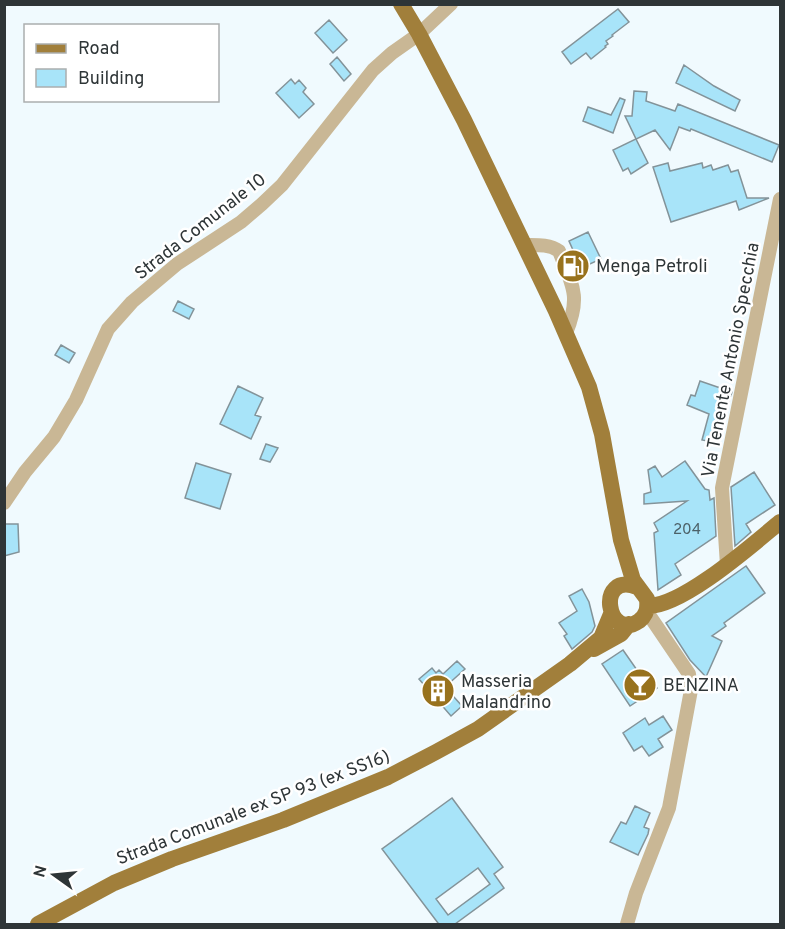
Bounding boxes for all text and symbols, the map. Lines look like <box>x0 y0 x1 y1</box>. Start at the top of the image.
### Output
legend <box>24 24 219 102</box>
text: Road <box>78 38 120 61</box>
text: Building <box>78 68 144 91</box>
street label: Strada Comunale 10 <box>131 169 271 286</box>
street label: Via Tenente Antonio Specchia <box>697 241 766 480</box>
fuel station icon: Menga Petroli <box>555 248 591 284</box>
place label: Menga Petroli <box>596 256 708 279</box>
house number: 204 <box>673 521 701 540</box>
bar icon: BENZINA <box>622 667 658 703</box>
place label: Masseria Malandrino <box>461 671 551 715</box>
building icon: Masseria Malandrino <box>420 673 456 709</box>
place label: BENZINA <box>663 675 739 698</box>
street label: Strada Comunale ex SP 93 (ex SS16) <box>113 745 394 871</box>
north arrow <box>24 845 84 905</box>
text: N <box>30 863 53 880</box>

